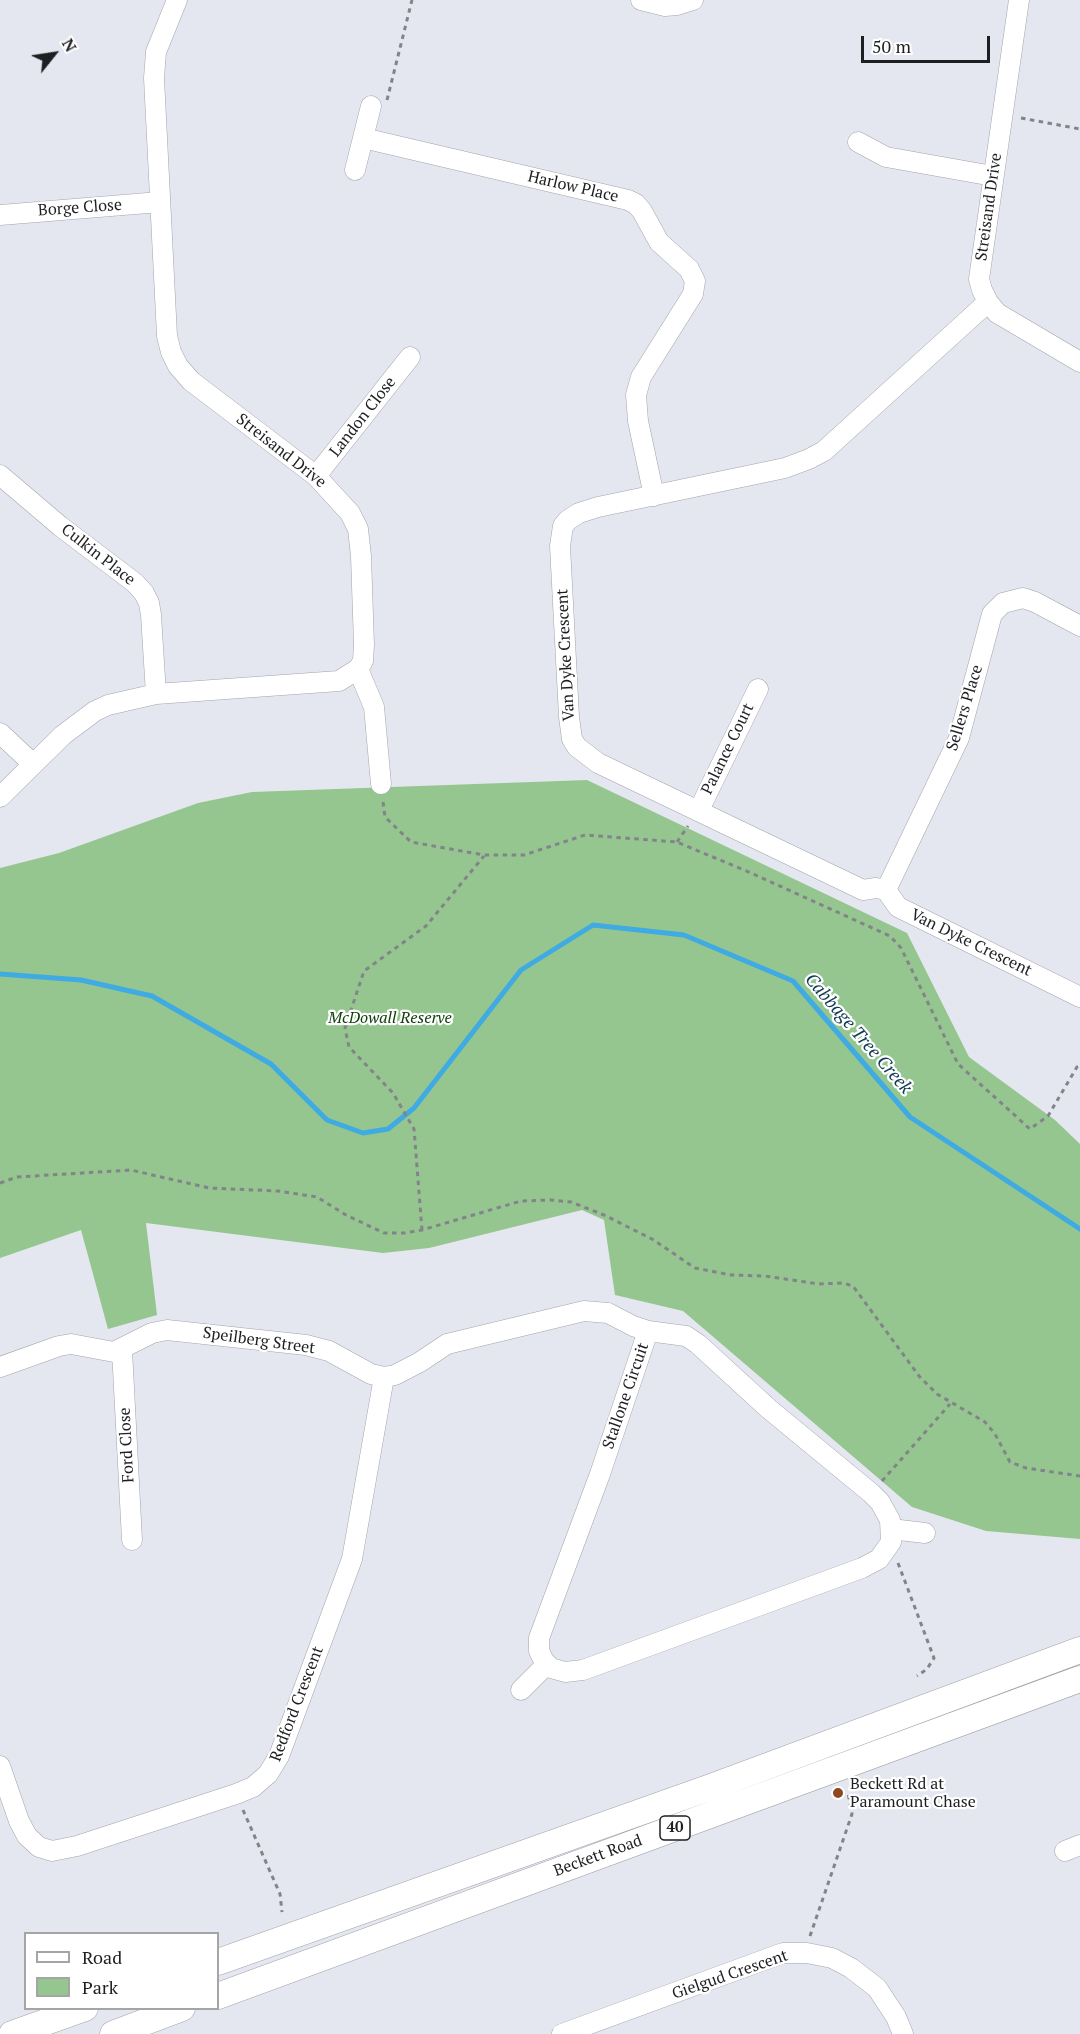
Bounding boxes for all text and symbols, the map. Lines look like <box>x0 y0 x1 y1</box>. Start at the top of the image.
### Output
north arrow <box>24 24 84 84</box>
scale bar <box>864 24 993 62</box>
text: N <box>57 34 82 56</box>
text: 50 m <box>872 34 911 58</box>
street label: Streisand Drive <box>972 152 1006 262</box>
street label: Harlow Place <box>526 167 620 207</box>
street label: Borge Close <box>37 195 123 221</box>
street label: Landon Close <box>326 373 400 461</box>
street label: Streisand Drive <box>232 410 330 492</box>
street label: Culkin Place <box>57 520 139 590</box>
street label: Van Dyke Crescent <box>553 588 579 722</box>
street label: Sellers Place <box>943 663 987 753</box>
street label: Palance Court <box>698 700 758 798</box>
street label: Van Dyke Crescent <box>907 905 1035 981</box>
water label: Cabbage Tree Creek <box>800 969 916 1099</box>
park label: McDowall Reserve <box>328 1008 452 1028</box>
street label: Speilberg Street <box>202 1324 316 1358</box>
street label: Stallone Circuit <box>599 1340 653 1452</box>
street label: Ford Close <box>115 1407 139 1483</box>
street label: Redford Crescent <box>266 1644 328 1764</box>
place label: Beckett Rd at Paramount Chase <box>850 1774 976 1812</box>
marker: Beckett Rd at Paramount Chase <box>831 1786 845 1800</box>
road number: 40 <box>660 1816 690 1840</box>
street label: Beckett Road <box>551 1831 645 1881</box>
legend <box>24 1932 219 2010</box>
text: Road <box>82 1945 122 1969</box>
street label: Gielgud Crescent <box>670 1946 790 2004</box>
text: Park <box>82 1975 118 1999</box>

